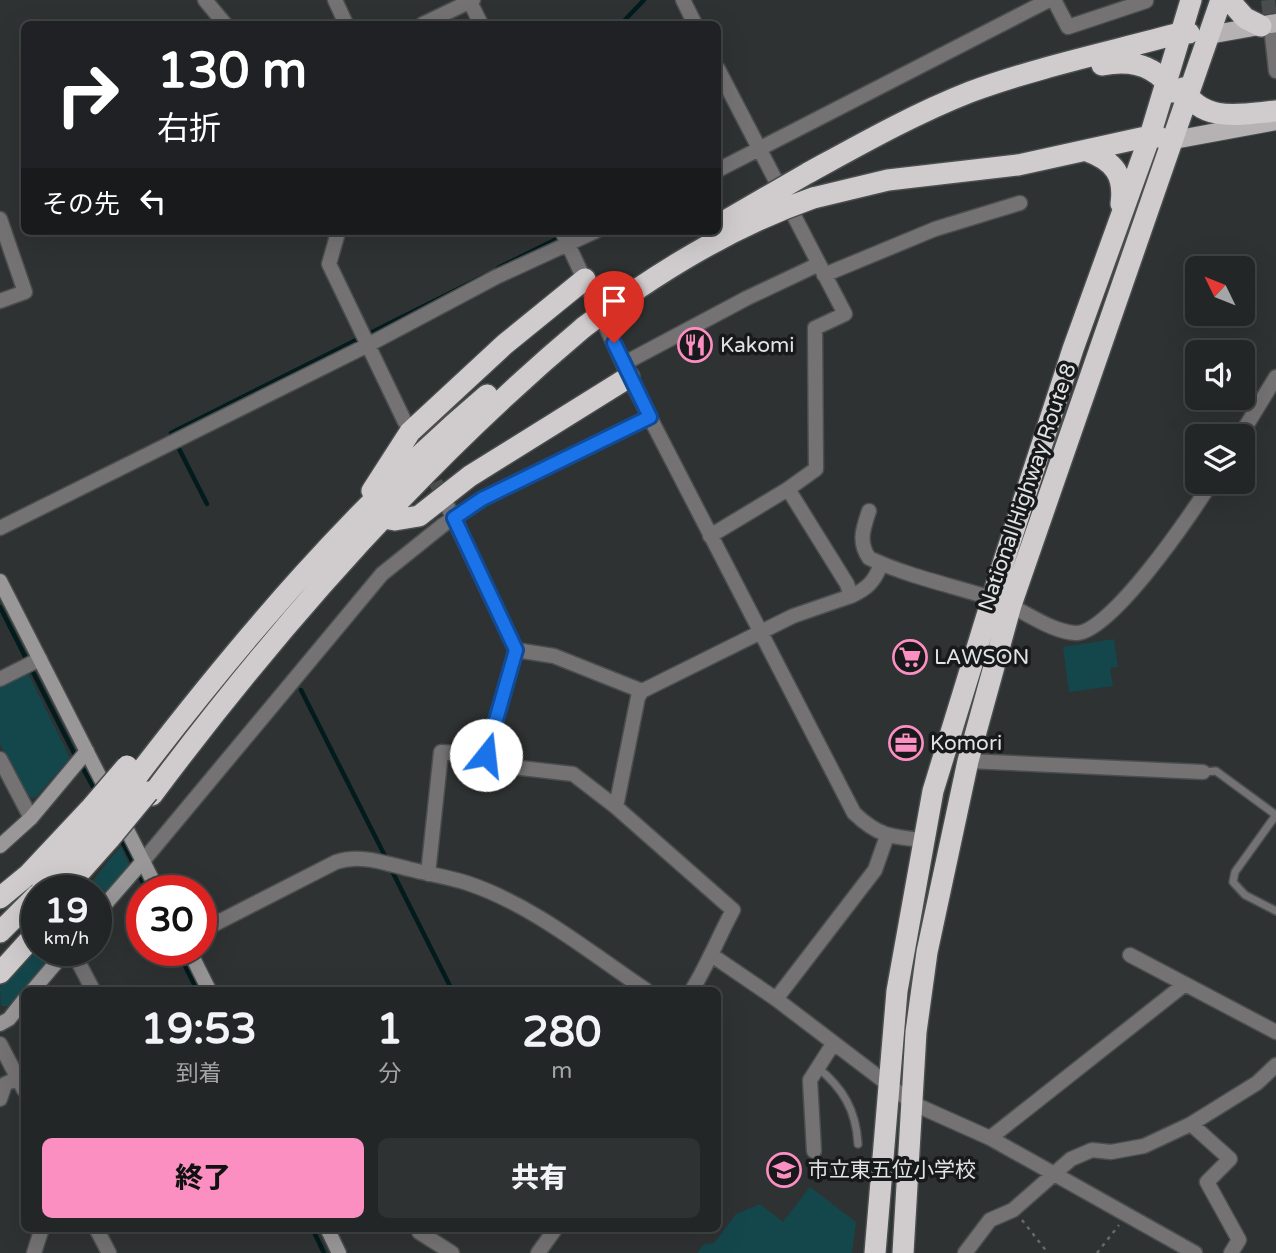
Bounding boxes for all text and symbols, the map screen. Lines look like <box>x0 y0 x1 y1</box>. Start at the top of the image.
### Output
text: 130 m <box>157 42 307 101</box>
icon: right <box>42 49 133 140</box>
text: 右折 <box>157 110 221 148</box>
icon: left <box>134 182 172 220</box>
text: その先 <box>42 189 120 220</box>
north arrow <box>1185 256 1255 326</box>
map controls <box>1185 256 1255 494</box>
pin <box>584 271 644 343</box>
icon: arrive <box>595 282 633 320</box>
restaurant icon: Kakomi <box>676 326 714 364</box>
place label: Kakomi <box>720 333 794 358</box>
button: sound <box>1185 340 1255 410</box>
street label: National Highway Route 8 <box>973 360 1082 614</box>
button: layers <box>1185 424 1255 494</box>
supermarket icon: LAWSON <box>891 638 929 676</box>
place label: LAWSON <box>934 645 1029 670</box>
position arrow <box>449 718 523 792</box>
office icon: Komori <box>887 724 925 762</box>
place label: Komori <box>930 731 1002 756</box>
speed limit sign: 30 <box>126 875 217 966</box>
text: 19 <box>45 890 88 932</box>
text: km/h <box>44 927 89 949</box>
text: 19:53 <box>141 1004 257 1055</box>
text: 1 <box>376 1004 403 1055</box>
text: 280 <box>522 1007 601 1058</box>
text: m <box>551 1057 572 1085</box>
text: 到着 <box>176 1060 222 1088</box>
text: 分 <box>378 1060 401 1088</box>
button: 終了 <box>42 1138 364 1218</box>
button: 共有 <box>378 1138 700 1218</box>
school or university icon: 市立東五位小学校 <box>765 1151 803 1189</box>
place label: 市立東五位小学校 <box>808 1158 976 1183</box>

